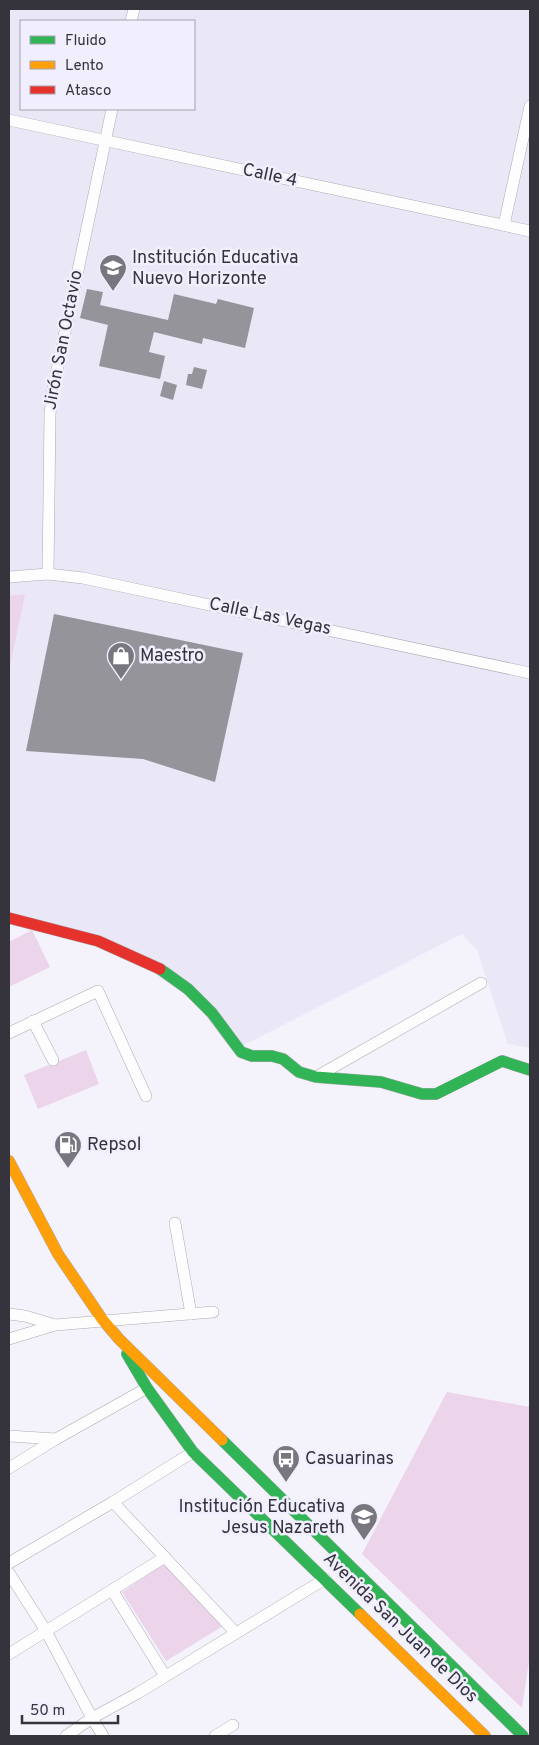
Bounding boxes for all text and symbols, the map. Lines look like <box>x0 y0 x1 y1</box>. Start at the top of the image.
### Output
legend <box>20 20 195 110</box>
text: Fluido <box>65 32 106 51</box>
text: Lento <box>65 57 104 76</box>
text: Atasco <box>65 82 111 101</box>
street label: Calle 4 <box>240 159 300 193</box>
place label: Institución Educativa Nuevo Horizonte <box>132 247 299 291</box>
school or university icon: Institución Educativa Nuevo Horizonte <box>98 253 128 292</box>
street label: Jirón San Octavio <box>39 268 89 412</box>
street label: Calle Las Vegas <box>207 593 333 641</box>
shop icon: Maestro <box>106 641 136 680</box>
place label: Maestro <box>140 645 204 668</box>
fuel station icon: Repsol <box>53 1130 83 1169</box>
place label: Repsol <box>87 1134 141 1157</box>
bus stop icon: Casuarinas <box>271 1444 301 1483</box>
place label: Casuarinas <box>305 1448 394 1471</box>
place label: Institución Educativa Jesus Nazareth <box>178 1496 345 1540</box>
school or university icon: Institución Educativa Jesus Nazareth <box>349 1502 379 1541</box>
street label: Avenida San Juan de Dios <box>318 1548 482 1708</box>
scale bar <box>22 1692 119 1724</box>
text: 50 m <box>30 1702 65 1721</box>

